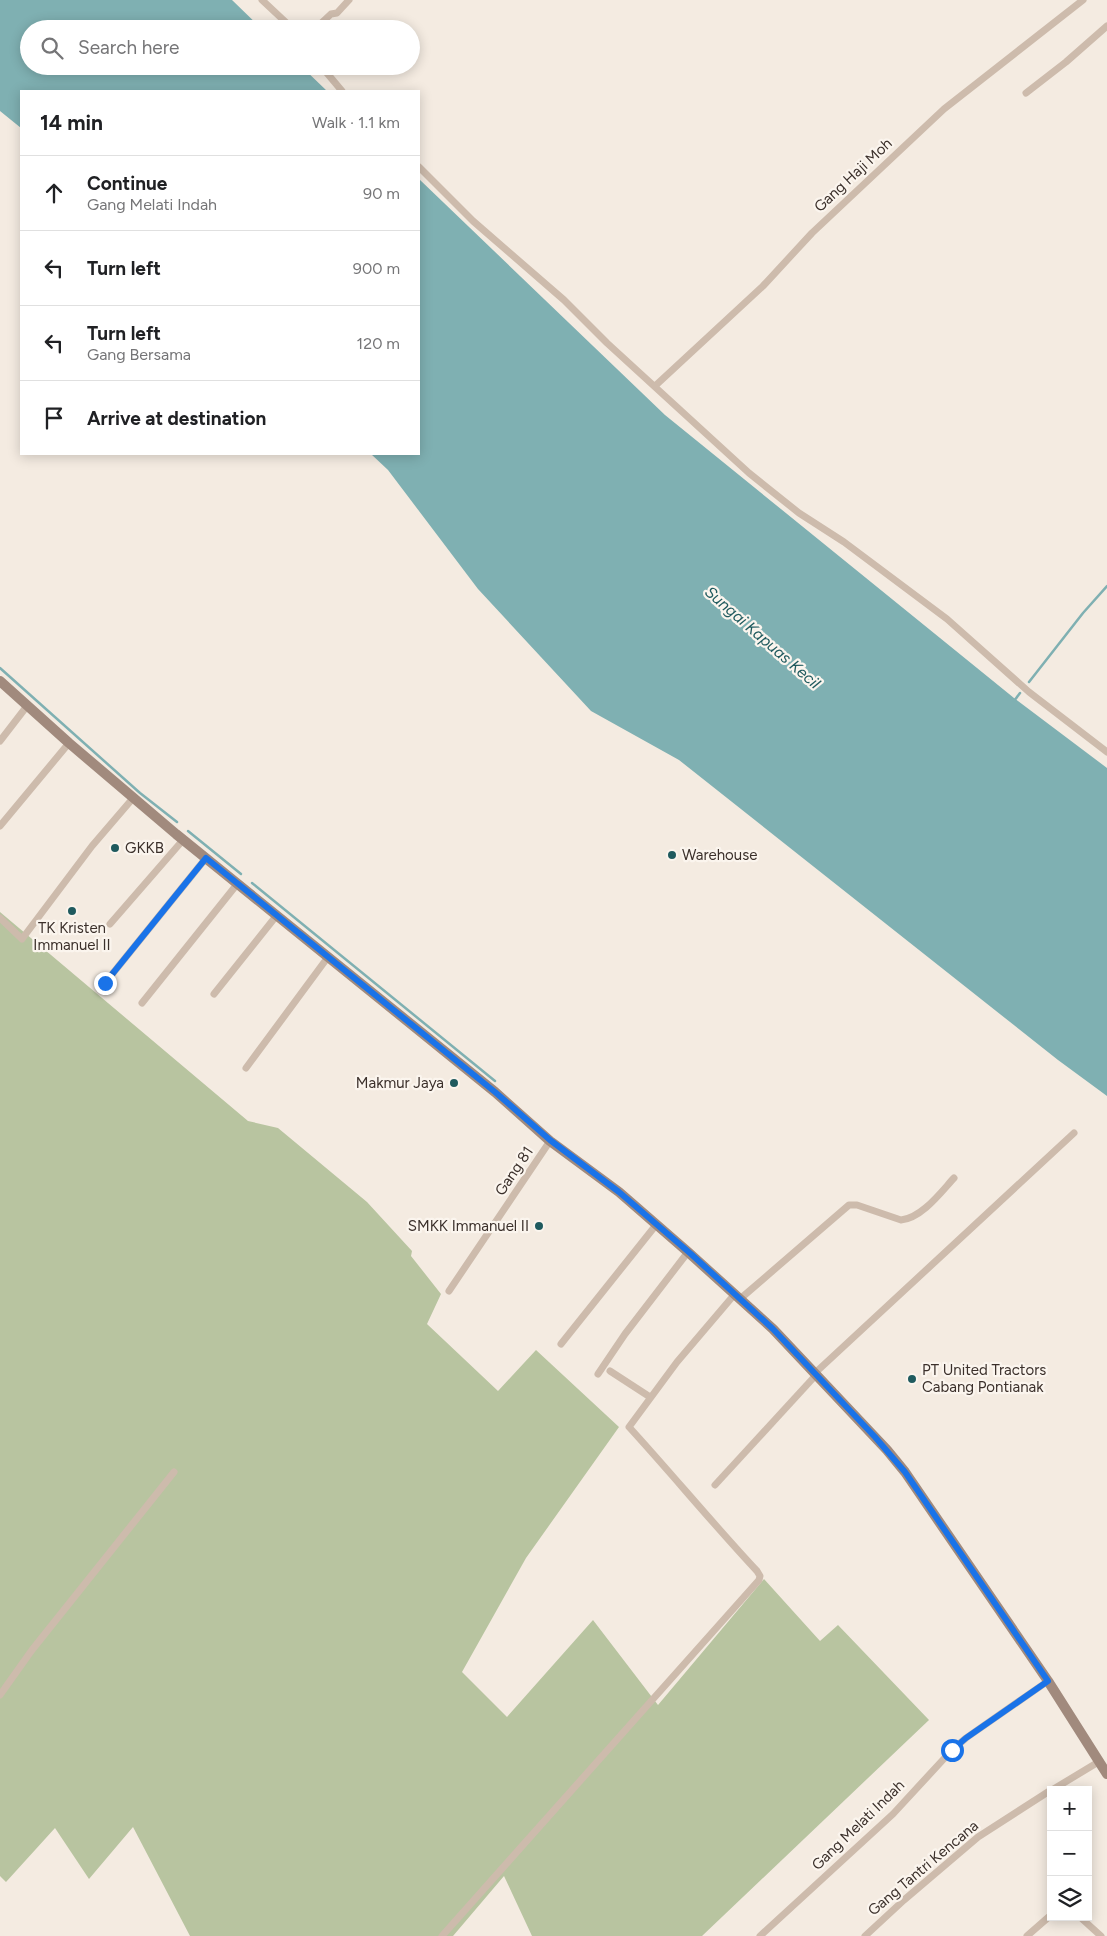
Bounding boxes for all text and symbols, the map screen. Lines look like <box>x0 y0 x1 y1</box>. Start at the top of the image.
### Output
search box <box>20 20 420 75</box>
icon: search <box>38 34 66 62</box>
text: Search here <box>78 36 180 59</box>
text: 14 min <box>40 110 103 135</box>
text: Walk · 1.1 km <box>312 113 400 132</box>
street label: Gang Haji Moh <box>810 134 896 216</box>
text: Continue <box>87 172 167 195</box>
icon: ahead <box>40 179 68 207</box>
text: 90 m <box>363 184 400 203</box>
text: Gang Melati Indah <box>87 195 217 214</box>
icon: left <box>40 254 68 282</box>
text: Turn left <box>87 257 161 280</box>
text: 900 m <box>353 259 400 278</box>
text: Turn left <box>87 322 161 345</box>
icon: left <box>40 329 68 357</box>
text: 120 m <box>357 334 400 353</box>
text: Gang Bersama <box>87 345 191 364</box>
icon: arrive <box>40 404 68 432</box>
text: Arrive at destination <box>87 407 266 430</box>
water label: Sungai Kapuas Kecil <box>701 582 825 693</box>
place label: GKKB <box>125 839 164 857</box>
marker: GKKB <box>109 842 121 854</box>
place label: Warehouse <box>682 846 757 864</box>
marker: Warehouse <box>666 849 678 861</box>
marker: TK Kristen Immanuel II <box>66 905 78 917</box>
place label: TK Kristen Immanuel II <box>33 919 111 954</box>
route end <box>94 972 117 995</box>
place label: Makmur Jaya <box>356 1074 444 1092</box>
marker: Makmur Jaya <box>448 1077 460 1089</box>
street label: Gang 81 <box>491 1143 537 1199</box>
place label: SMKK Immanuel II <box>408 1217 529 1235</box>
marker: SMKK Immanuel II <box>533 1220 545 1232</box>
place label: PT United Tractors Cabang Pontianak <box>922 1361 1046 1396</box>
marker: PT United Tractors Cabang Pontianak <box>906 1373 918 1385</box>
route start <box>941 1739 964 1762</box>
street label: Gang Melati Indah <box>808 1776 908 1874</box>
map controls <box>1047 1786 1092 1921</box>
button: + <box>1047 1786 1092 1831</box>
street label: Gang Tantri Kencana <box>864 1817 982 1919</box>
button: − <box>1047 1831 1092 1876</box>
button: layers <box>1047 1876 1092 1921</box>

